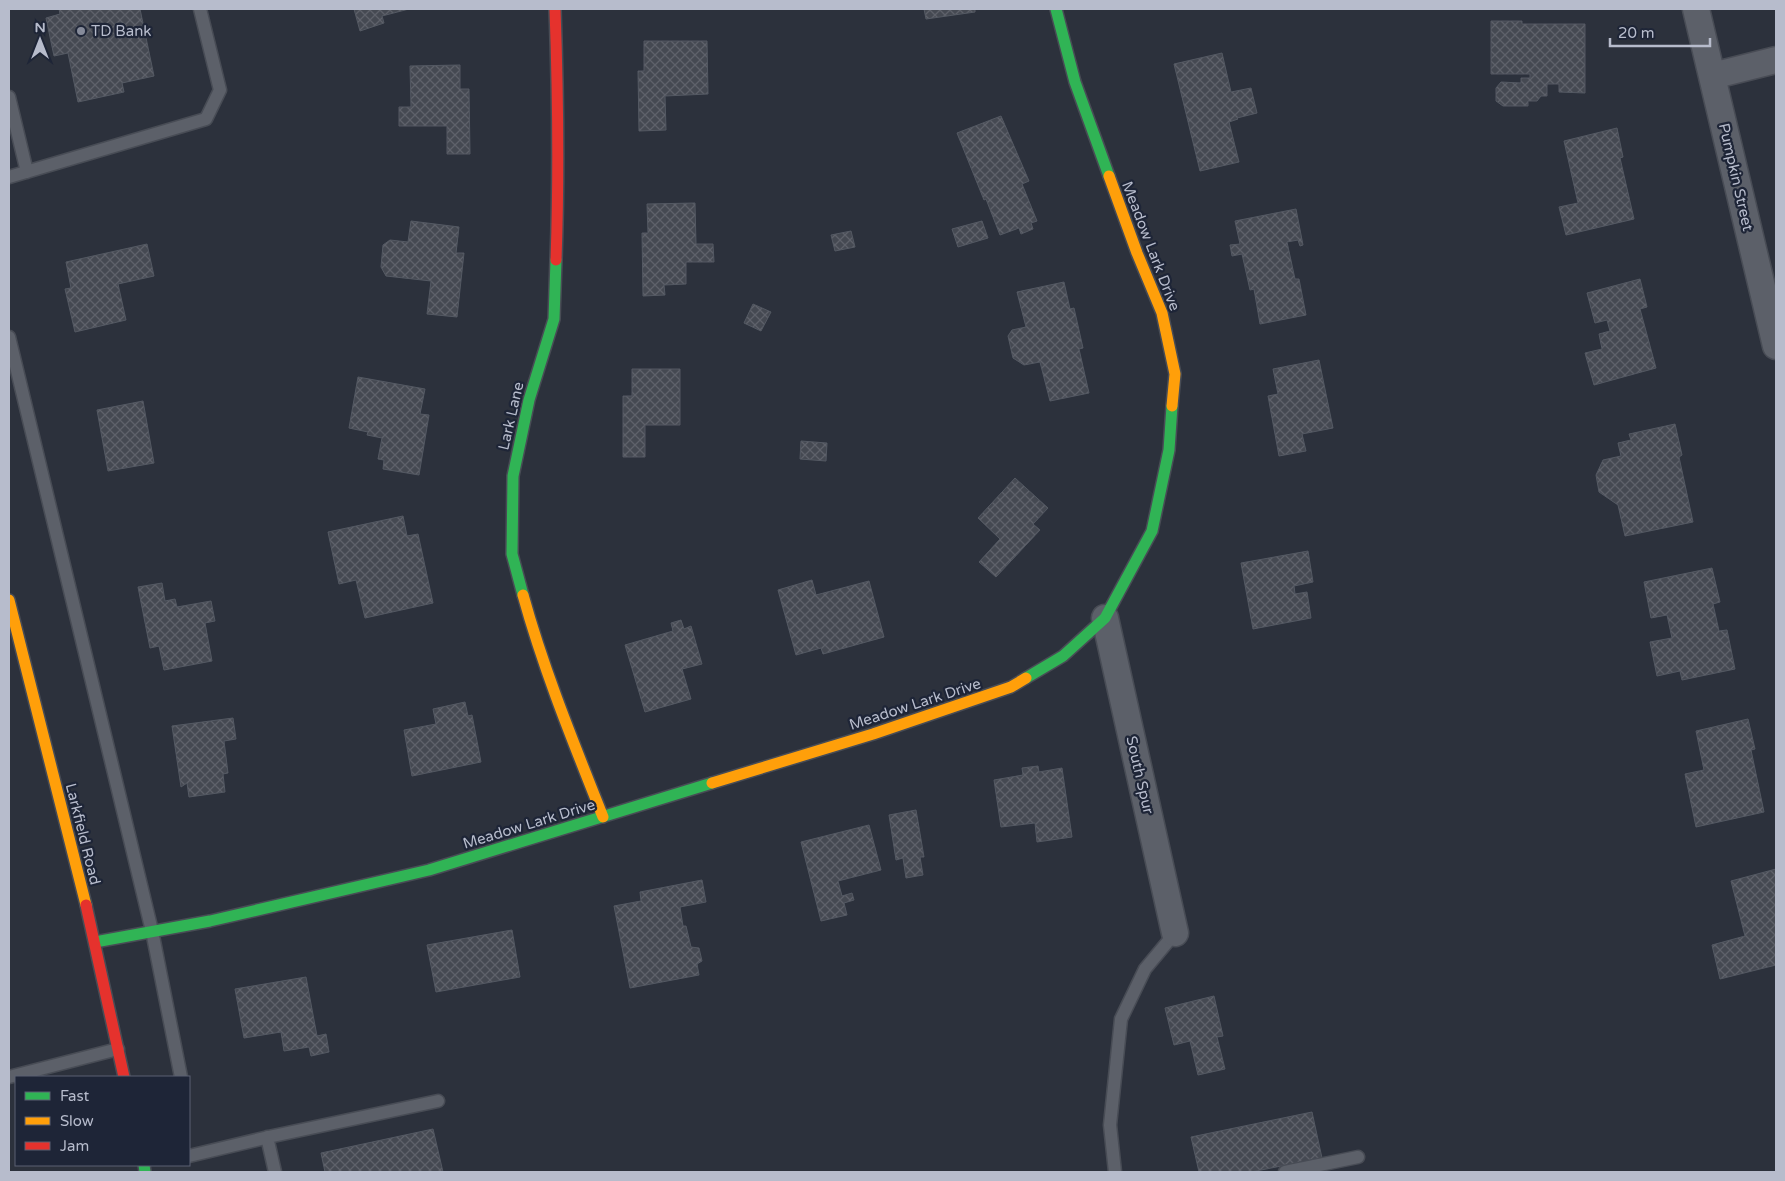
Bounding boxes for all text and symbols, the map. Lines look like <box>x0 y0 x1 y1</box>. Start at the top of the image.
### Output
north arrow <box>15 15 65 65</box>
scale bar <box>1610 15 1710 47</box>
text: N <box>34 19 46 36</box>
place label: TD Bank <box>91 22 151 40</box>
text: 20 m <box>1618 24 1655 42</box>
marker: TD Bank <box>75 25 87 37</box>
street label: Pumpkin Street <box>1715 121 1757 233</box>
street label: Meadow Lark Drive <box>1118 179 1184 313</box>
street label: Lark Lane <box>494 380 528 452</box>
street label: Meadow Lark Drive <box>847 674 983 734</box>
street label: South Spur <box>1122 734 1158 816</box>
street label: Larkfield Road <box>62 781 104 887</box>
street label: Meadow Lark Drive <box>461 795 597 853</box>
legend <box>15 1076 190 1166</box>
text: Fast <box>60 1087 90 1105</box>
text: Slow <box>60 1112 94 1130</box>
text: Jam <box>60 1137 89 1155</box>

